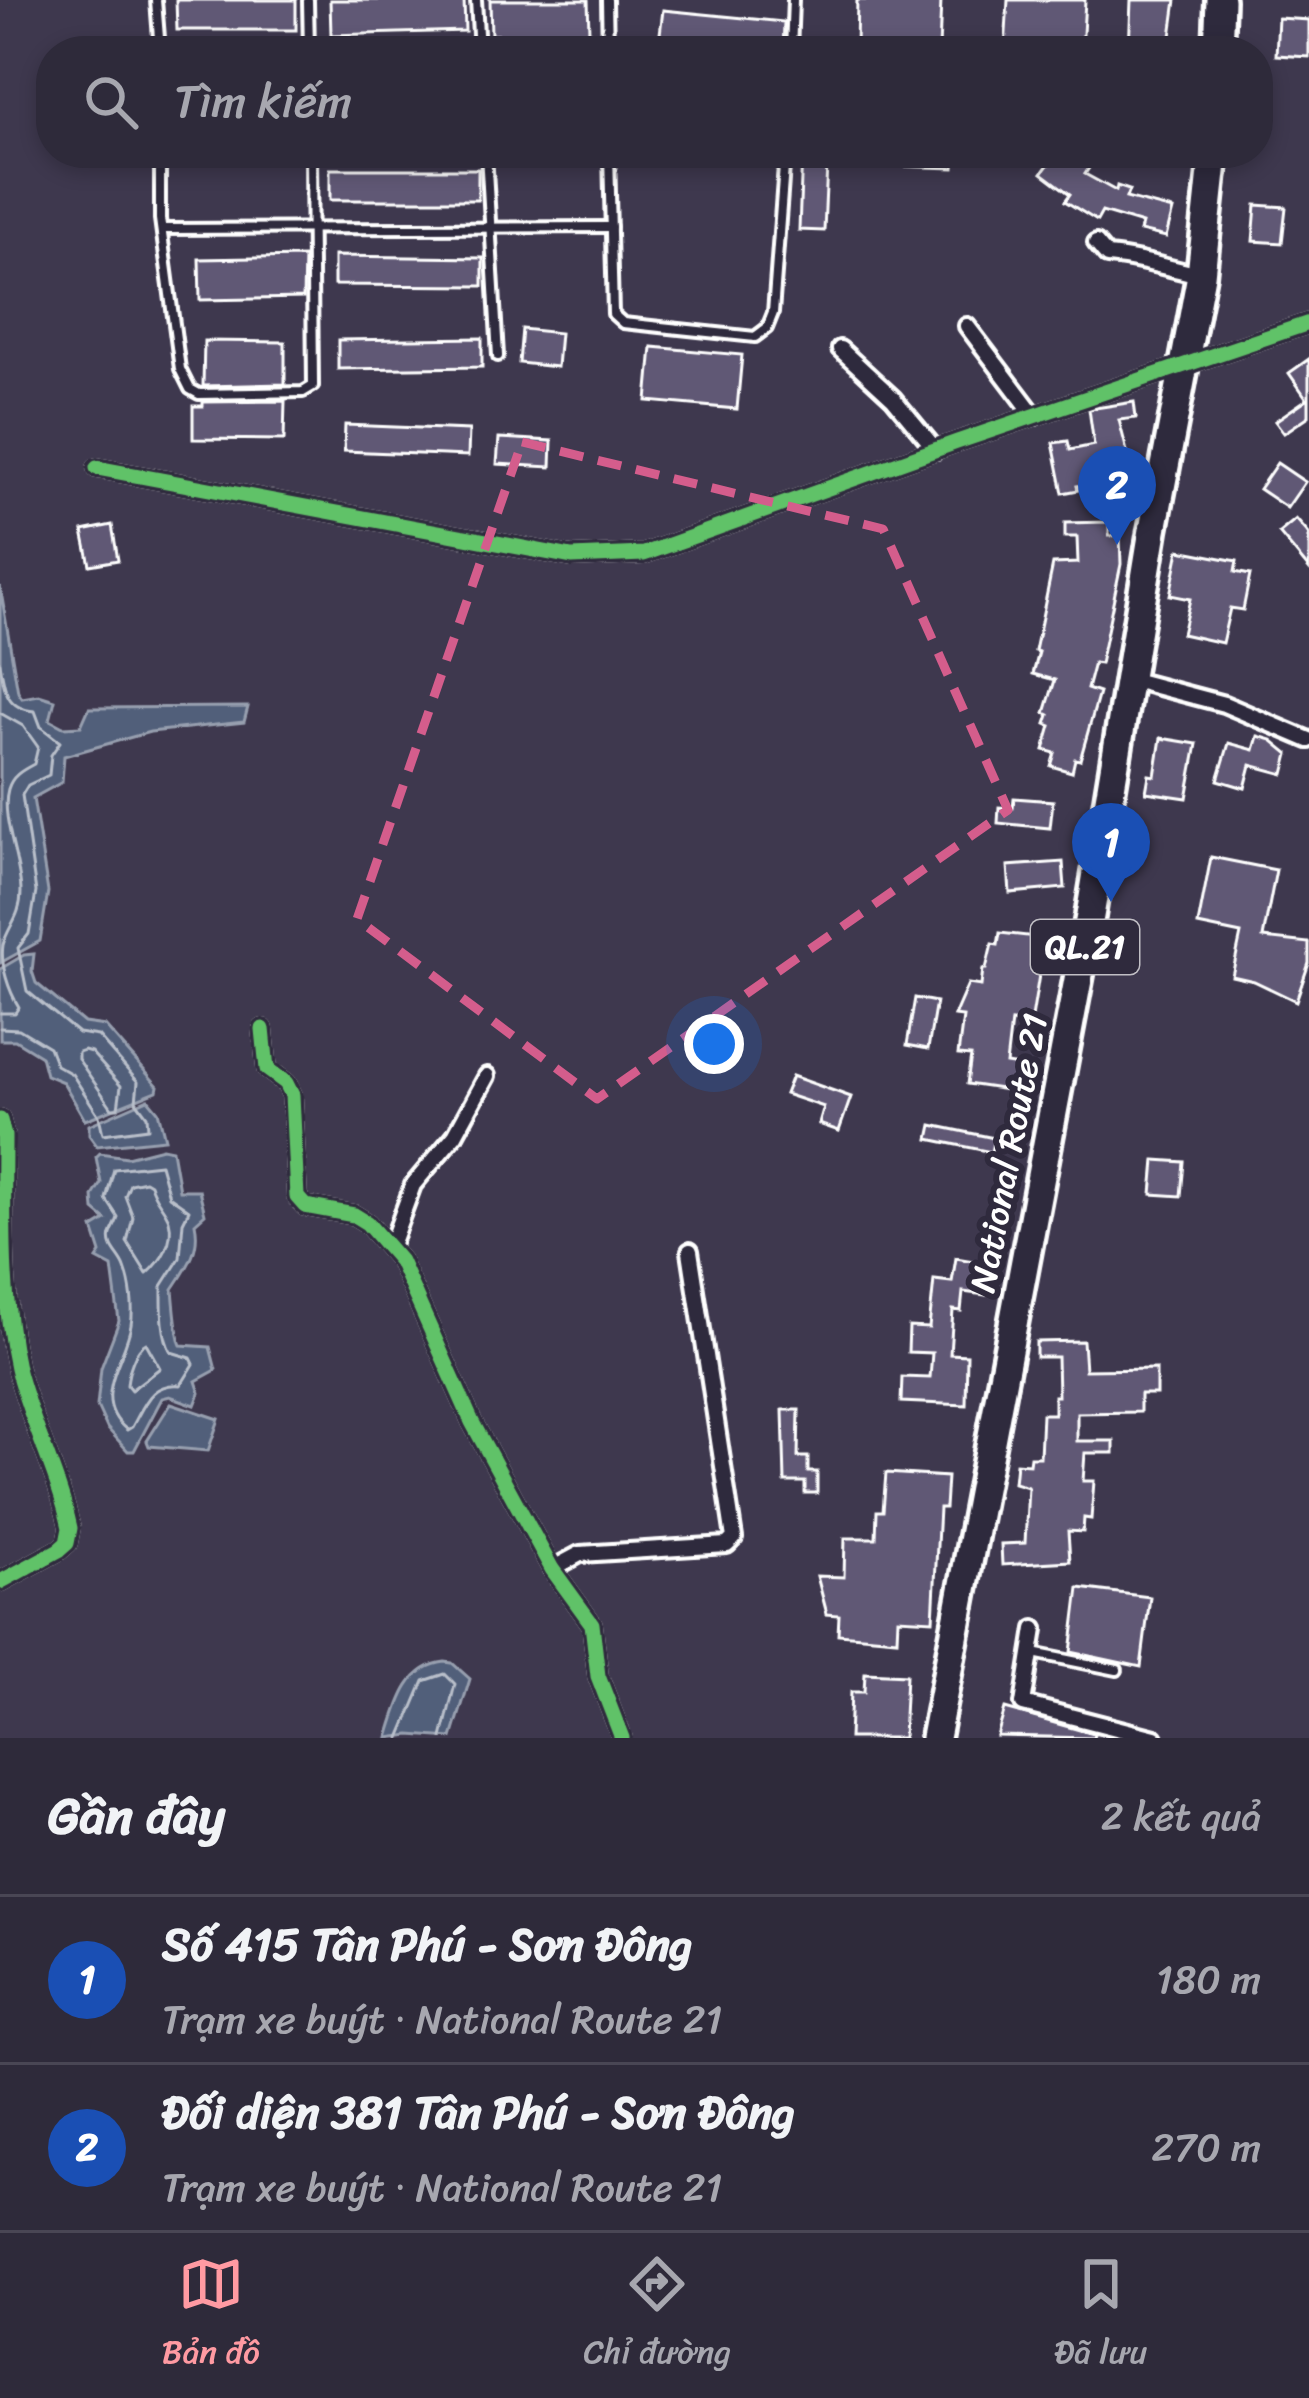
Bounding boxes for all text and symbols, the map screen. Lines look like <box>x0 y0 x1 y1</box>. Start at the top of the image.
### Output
search box <box>36 36 1273 168</box>
text: Tìm kiếm <box>174 62 352 142</box>
icon: search <box>78 69 144 135</box>
pin: 2 <box>1078 446 1156 545</box>
pin: 1 <box>1072 803 1150 902</box>
road number: QL.21 <box>1031 920 1139 974</box>
street label: National Route 21 <box>951 1008 1067 1298</box>
your location <box>684 1014 744 1074</box>
text: Gần đây <box>48 1771 225 1861</box>
text: 2 kết quả <box>1101 1782 1261 1851</box>
text: Số 415 Tân Phú - Sơn Đông <box>162 1905 693 1985</box>
text: 1 <box>79 1945 95 2014</box>
text: 180 m <box>1156 1945 1261 2014</box>
text: Trạm xe buýt · National Route 21 <box>162 1985 722 2054</box>
text: Đối diện 381 Tân Phú - Sơn Đông <box>162 2073 795 2153</box>
text: 2 <box>76 2113 98 2182</box>
text: 270 m <box>1151 2113 1261 2182</box>
text: Trạm xe buýt · National Route 21 <box>162 2153 722 2222</box>
tab: Bản đồ <box>162 2251 260 2381</box>
tab: Chỉ đường <box>583 2251 731 2381</box>
tab: Đã lưu <box>1055 2251 1147 2381</box>

